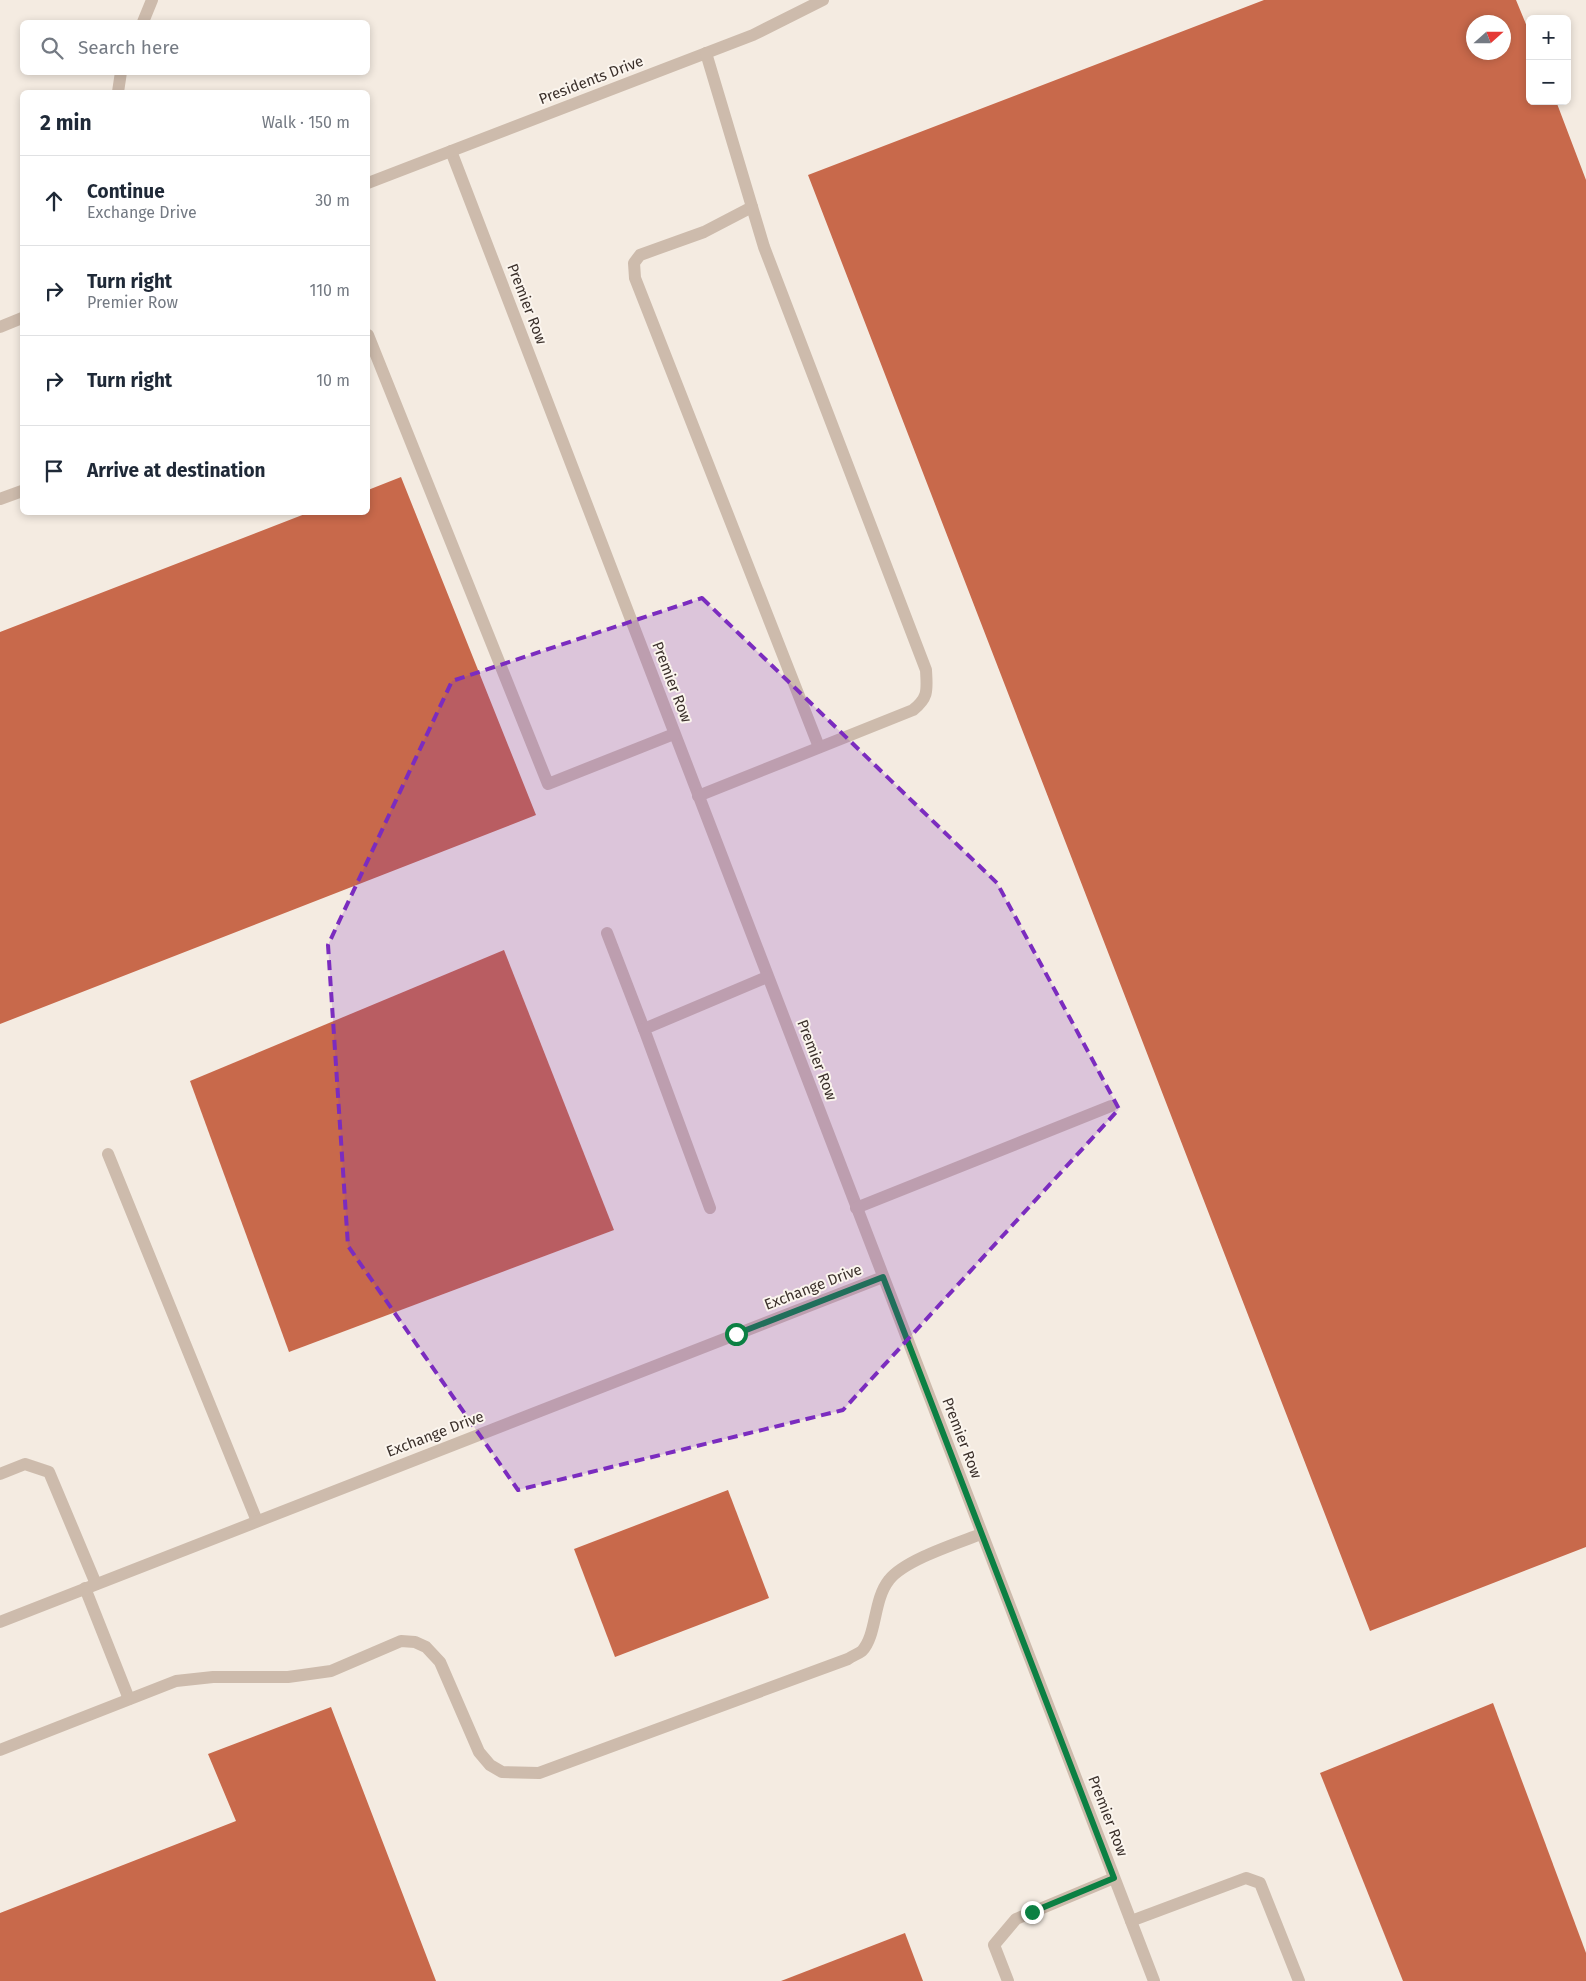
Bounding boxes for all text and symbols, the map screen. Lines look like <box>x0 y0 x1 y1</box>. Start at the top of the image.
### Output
north arrow <box>1466 15 1511 60</box>
map controls <box>1526 15 1571 105</box>
button: + <box>1526 15 1571 60</box>
search box <box>20 20 370 75</box>
icon: search <box>38 34 66 62</box>
text: Search here <box>78 36 179 59</box>
street label: Presidents Drive <box>536 52 646 108</box>
button: − <box>1526 60 1571 105</box>
text: 2 min <box>40 110 92 136</box>
text: Walk · 150 m <box>262 113 350 132</box>
text: Continue <box>87 180 165 203</box>
icon: ahead <box>40 187 68 215</box>
text: 30 m <box>315 191 350 210</box>
text: Exchange Drive <box>87 203 197 222</box>
street label: Premier Row <box>503 261 551 347</box>
text: Turn right <box>87 270 172 293</box>
icon: right <box>40 277 68 305</box>
text: 110 m <box>309 281 350 300</box>
text: Premier Row <box>87 293 178 312</box>
icon: right <box>40 367 68 395</box>
text: Turn right <box>87 369 172 392</box>
text: 10 m <box>316 371 350 390</box>
icon: arrive <box>40 457 68 485</box>
text: Arrive at destination <box>87 459 266 482</box>
street label: Premier Row <box>648 639 696 725</box>
street label: Premier Row <box>793 1017 841 1103</box>
street label: Exchange Drive <box>762 1260 864 1314</box>
route start <box>725 1323 748 1346</box>
street label: Premier Row <box>938 1395 986 1481</box>
street label: Exchange Drive <box>384 1407 486 1461</box>
street label: Premier Row <box>1084 1773 1132 1859</box>
route end <box>1021 1901 1044 1924</box>

